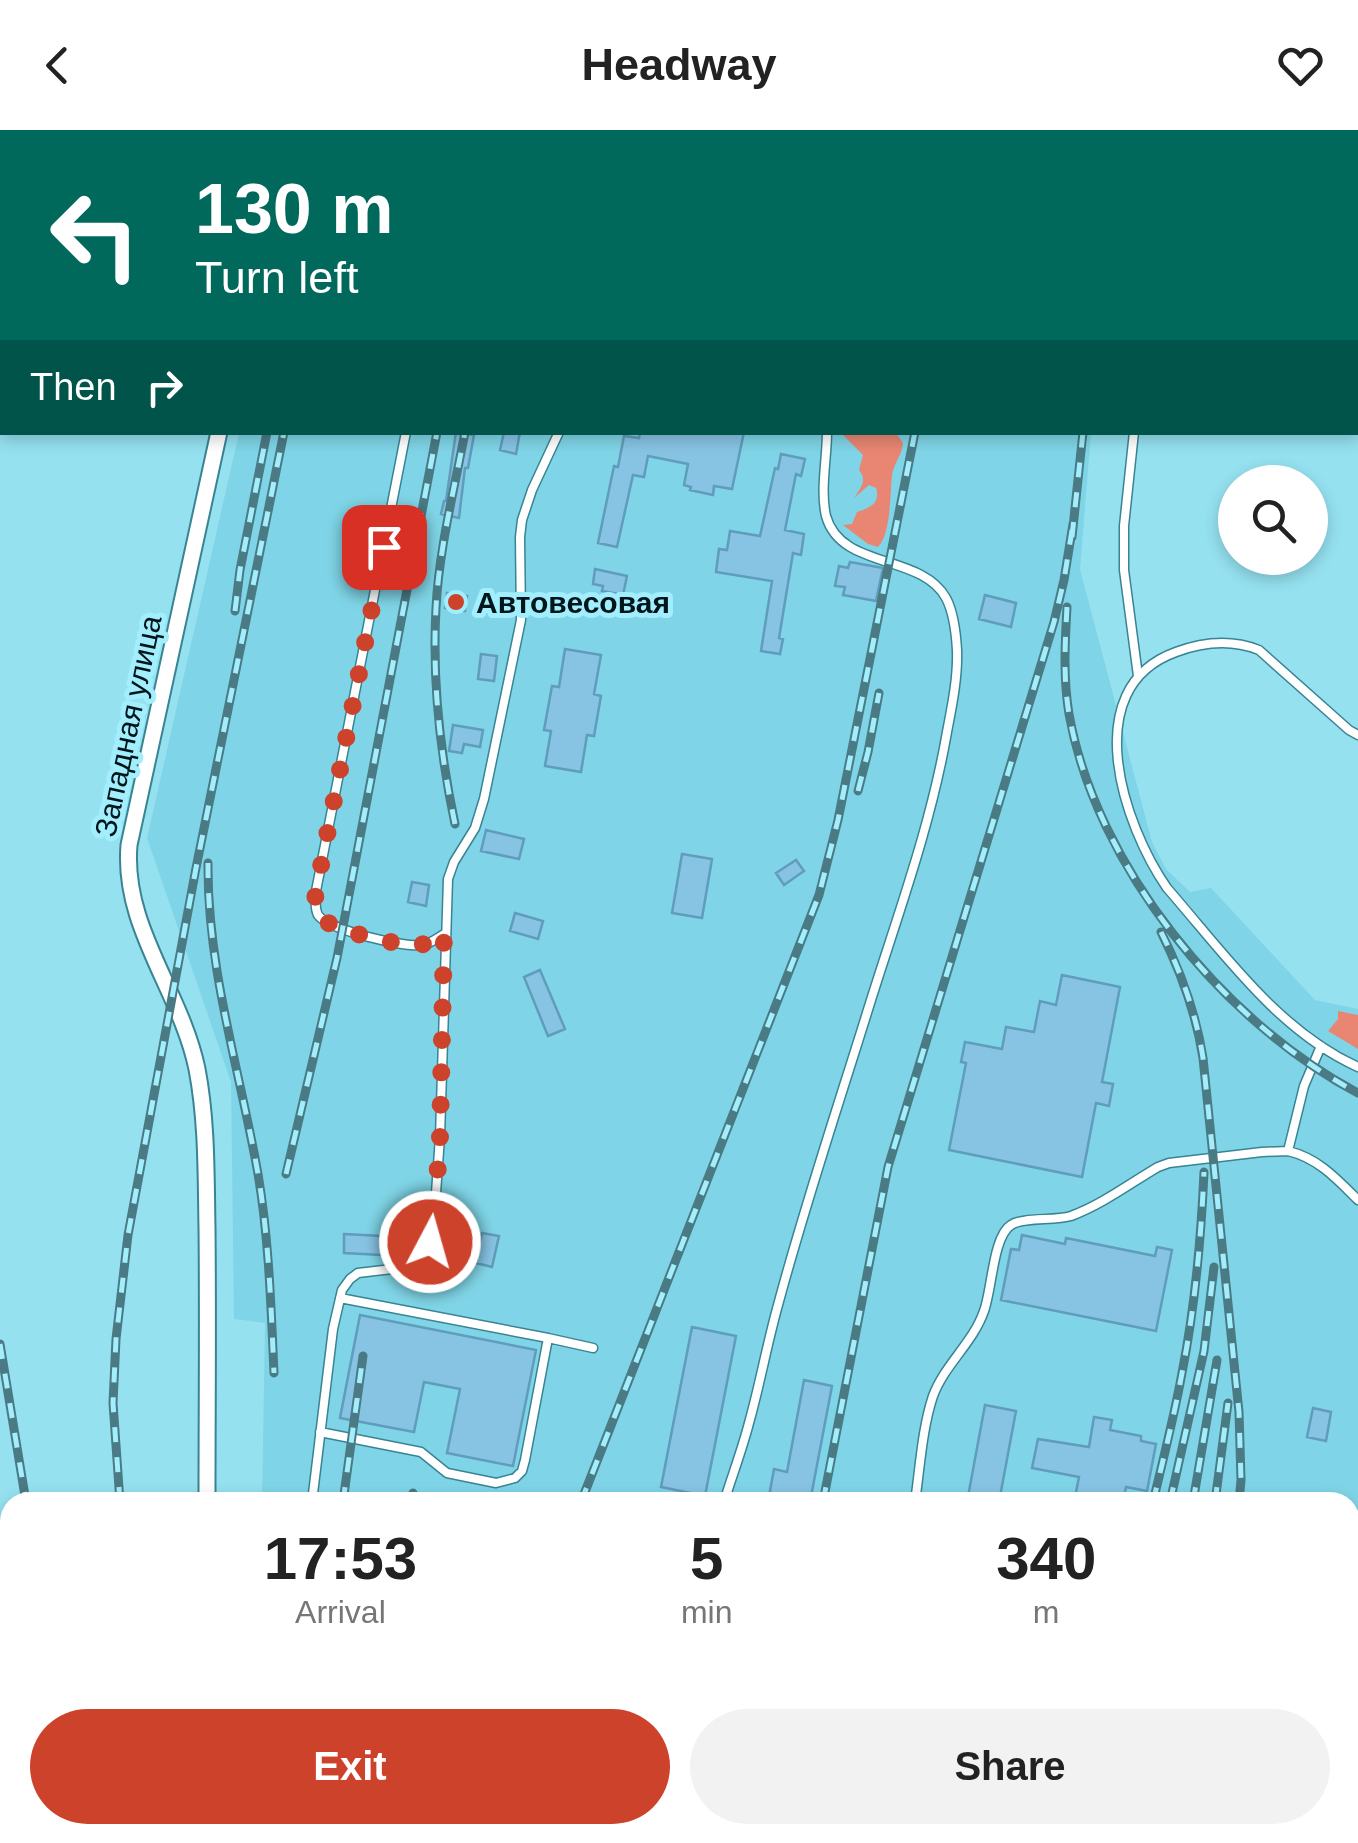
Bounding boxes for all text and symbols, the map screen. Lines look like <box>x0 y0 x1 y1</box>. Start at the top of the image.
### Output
icon: back <box>30 38 85 93</box>
icon: heart <box>1273 38 1328 93</box>
text: Headway <box>581 39 777 90</box>
icon: left <box>30 170 160 300</box>
text: 130 m <box>195 170 393 248</box>
text: Turn left <box>195 252 358 303</box>
icon: right <box>137 360 192 415</box>
text: Then <box>30 366 117 408</box>
map controls <box>1218 465 1328 575</box>
button: search <box>1218 465 1328 575</box>
pin <box>342 505 427 590</box>
icon: arrive <box>357 520 412 575</box>
place label: Автовесовая <box>476 586 670 619</box>
marker: Автовесовая <box>445 591 467 613</box>
street label: Западная улица <box>88 612 168 840</box>
position arrow <box>378 1190 482 1294</box>
text: 17:53 <box>264 1525 417 1592</box>
text: 5 <box>690 1525 723 1592</box>
text: 340 <box>996 1525 1096 1592</box>
text: Arrival <box>295 1594 386 1630</box>
text: min <box>681 1594 732 1630</box>
text: m <box>1033 1594 1060 1630</box>
button: Exit <box>30 1709 670 1824</box>
button: Share <box>690 1709 1330 1824</box>

